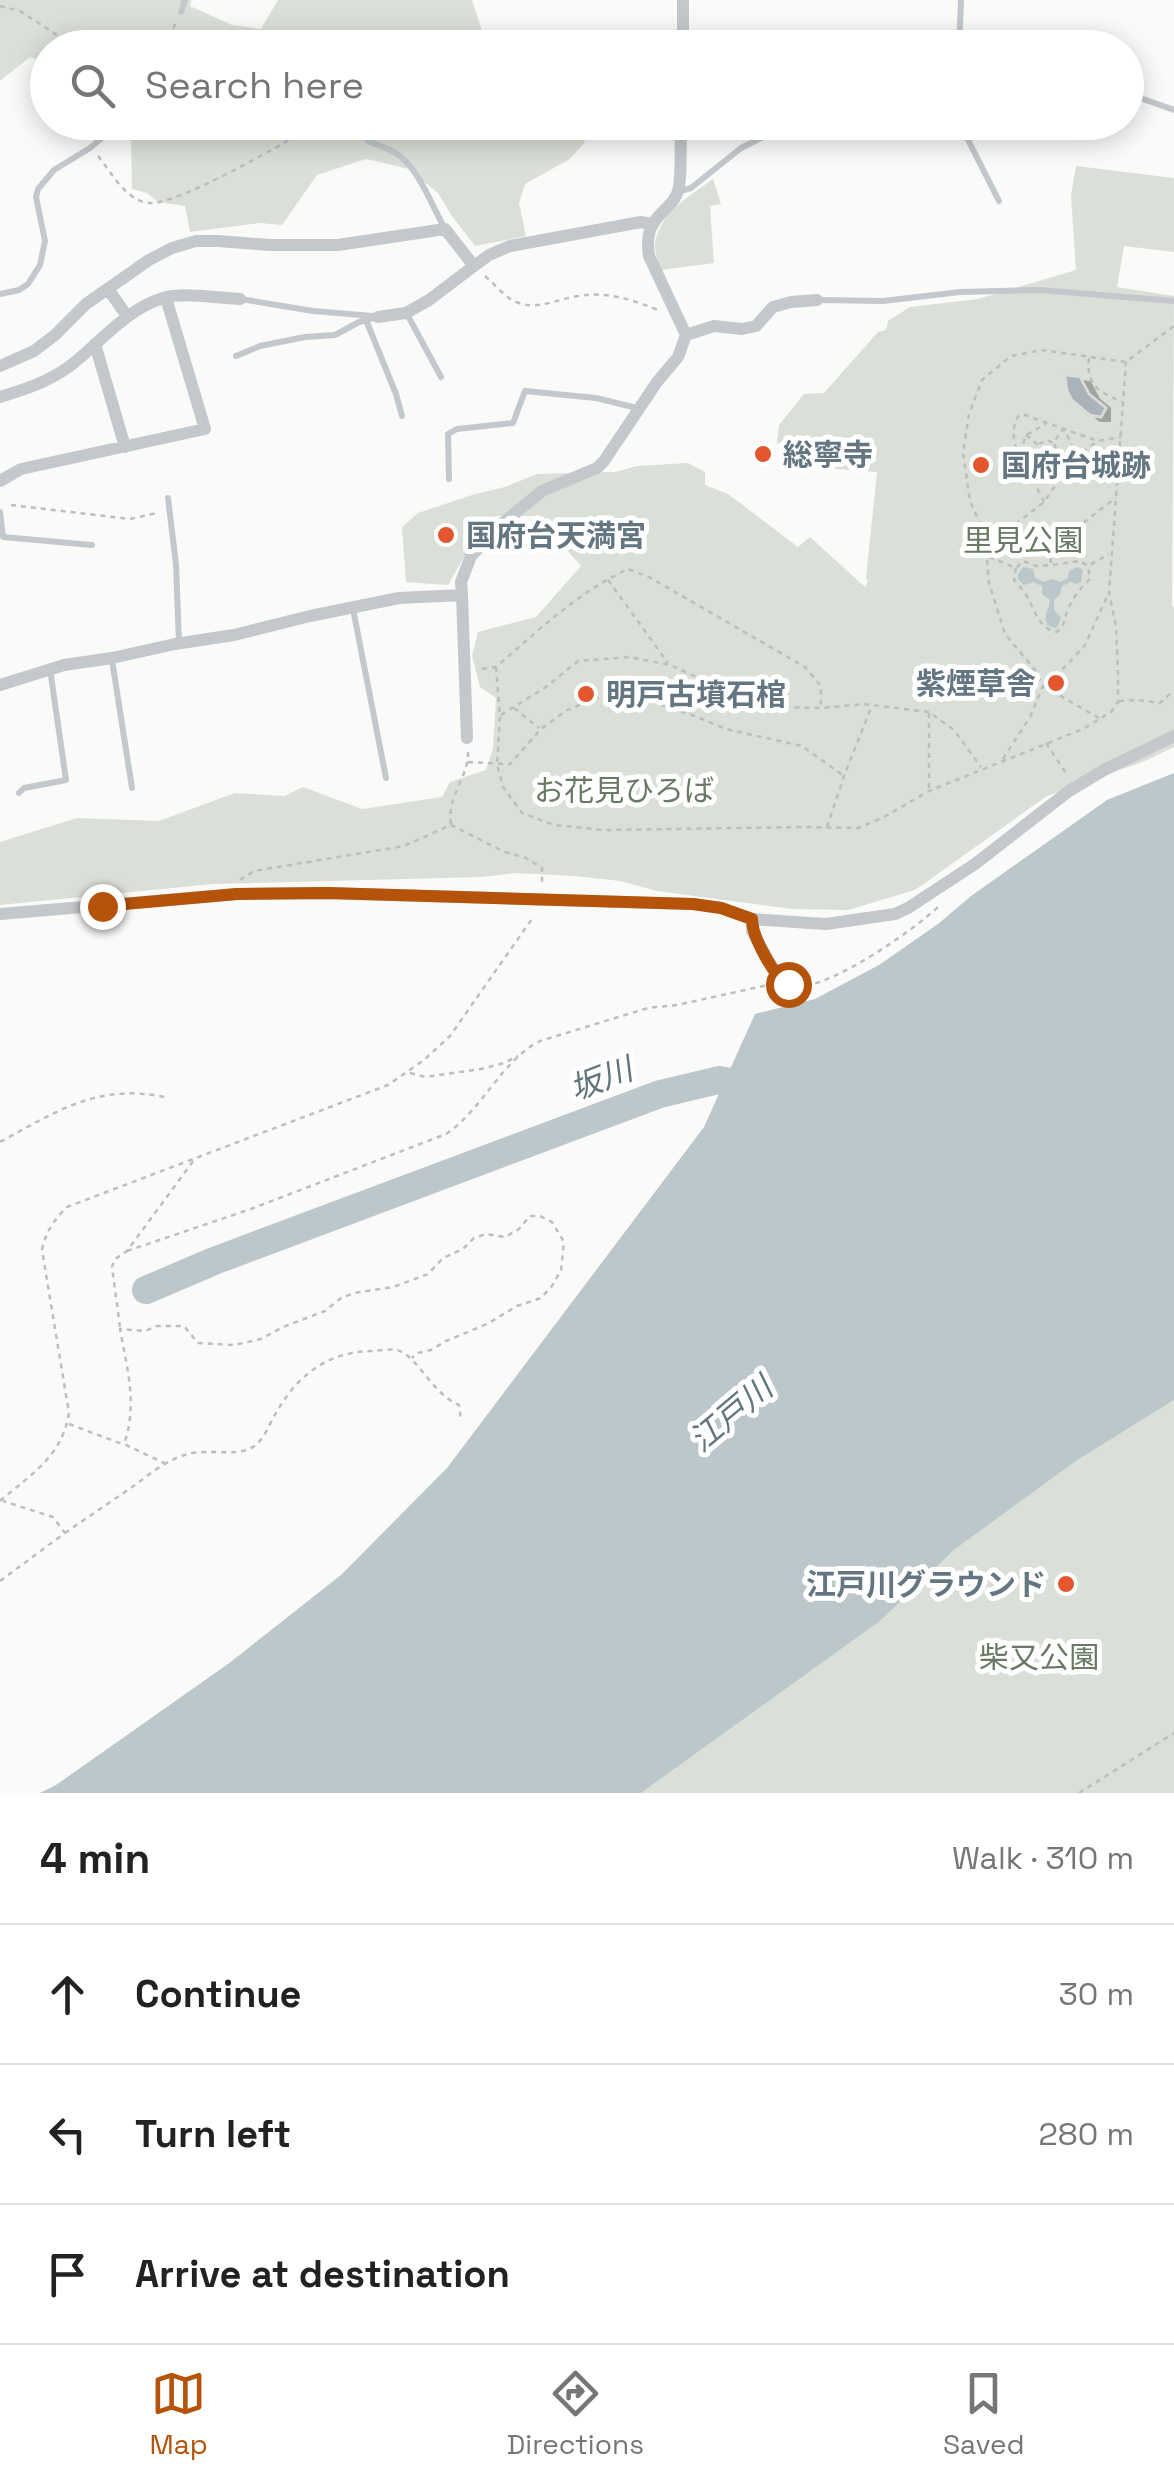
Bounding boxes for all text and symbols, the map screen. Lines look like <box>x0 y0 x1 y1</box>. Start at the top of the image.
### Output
search box <box>30 30 1144 140</box>
icon: search <box>65 58 120 113</box>
text: Search here <box>145 61 364 109</box>
place label: 総寧寺 <box>783 435 873 474</box>
marker: 総寧寺 <box>752 443 774 465</box>
place label: 国府台城跡 <box>1001 446 1151 485</box>
marker: 国府台城跡 <box>970 454 992 476</box>
place label: 国府台天満宮 <box>466 516 646 555</box>
park label: 里見公園 <box>963 521 1083 560</box>
marker: 国府台天満宮 <box>435 524 457 546</box>
place label: 紫煙草舎 <box>916 664 1036 703</box>
marker: 紫煙草舎 <box>1045 672 1067 694</box>
place label: 明戸古墳石棺 <box>606 675 786 714</box>
marker: 明戸古墳石棺 <box>575 683 597 705</box>
park label: お花見ひろば <box>534 771 714 810</box>
route end <box>80 884 126 930</box>
route start <box>766 962 812 1008</box>
water label: 坂川 <box>564 1048 641 1109</box>
water label: 江戸川 <box>681 1366 783 1460</box>
place label: 江戸川グラウンド <box>806 1565 1046 1604</box>
marker: 江戸川グラウンド <box>1055 1573 1077 1595</box>
park label: 柴又公園 <box>979 1638 1099 1677</box>
text: 4 min <box>40 1832 150 1885</box>
text: Walk · 310 m <box>952 1838 1134 1878</box>
icon: ahead <box>40 1967 95 2022</box>
text: Continue <box>135 1970 301 2018</box>
text: 30 m <box>1058 1974 1134 2014</box>
icon: left <box>40 2107 95 2162</box>
text: Turn left <box>135 2110 291 2158</box>
text: 280 m <box>1039 2114 1134 2154</box>
icon: arrive <box>40 2247 95 2302</box>
text: Arrive at destination <box>135 2250 510 2298</box>
tab: Map <box>149 2366 208 2462</box>
tab: Directions <box>507 2366 644 2462</box>
tab: Saved <box>943 2366 1025 2462</box>

